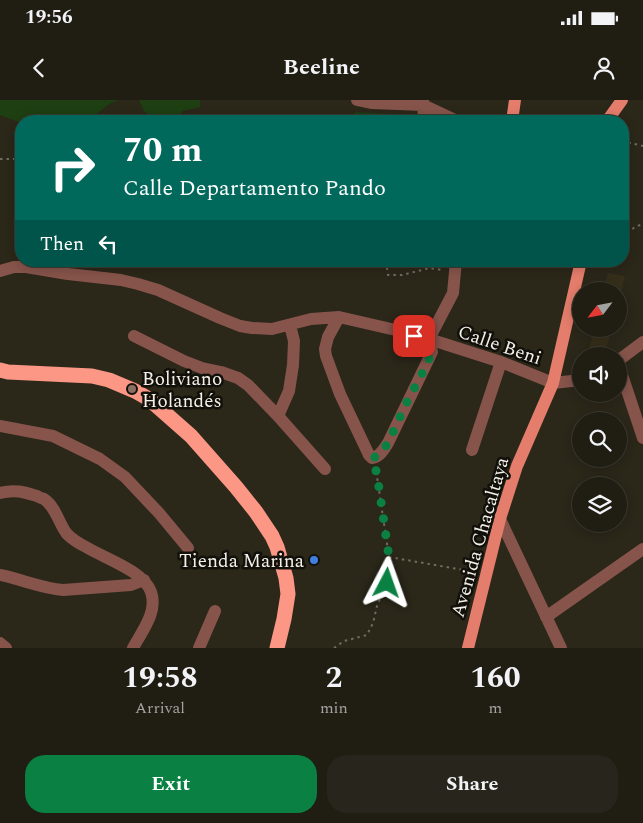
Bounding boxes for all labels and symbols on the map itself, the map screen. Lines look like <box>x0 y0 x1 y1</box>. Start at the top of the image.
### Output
north arrow <box>572 282 628 338</box>
pin <box>393 315 435 357</box>
street label: Calle Beni <box>454 318 545 373</box>
place label: Boliviano Holandés <box>142 365 222 416</box>
marker: Boliviano Holandés <box>126 383 138 395</box>
street label: Avenida Chacaltaya <box>444 453 517 621</box>
place label: Tienda Marina <box>179 547 305 576</box>
marker: Tienda Marina <box>308 554 320 566</box>
position arrow <box>360 556 412 608</box>

